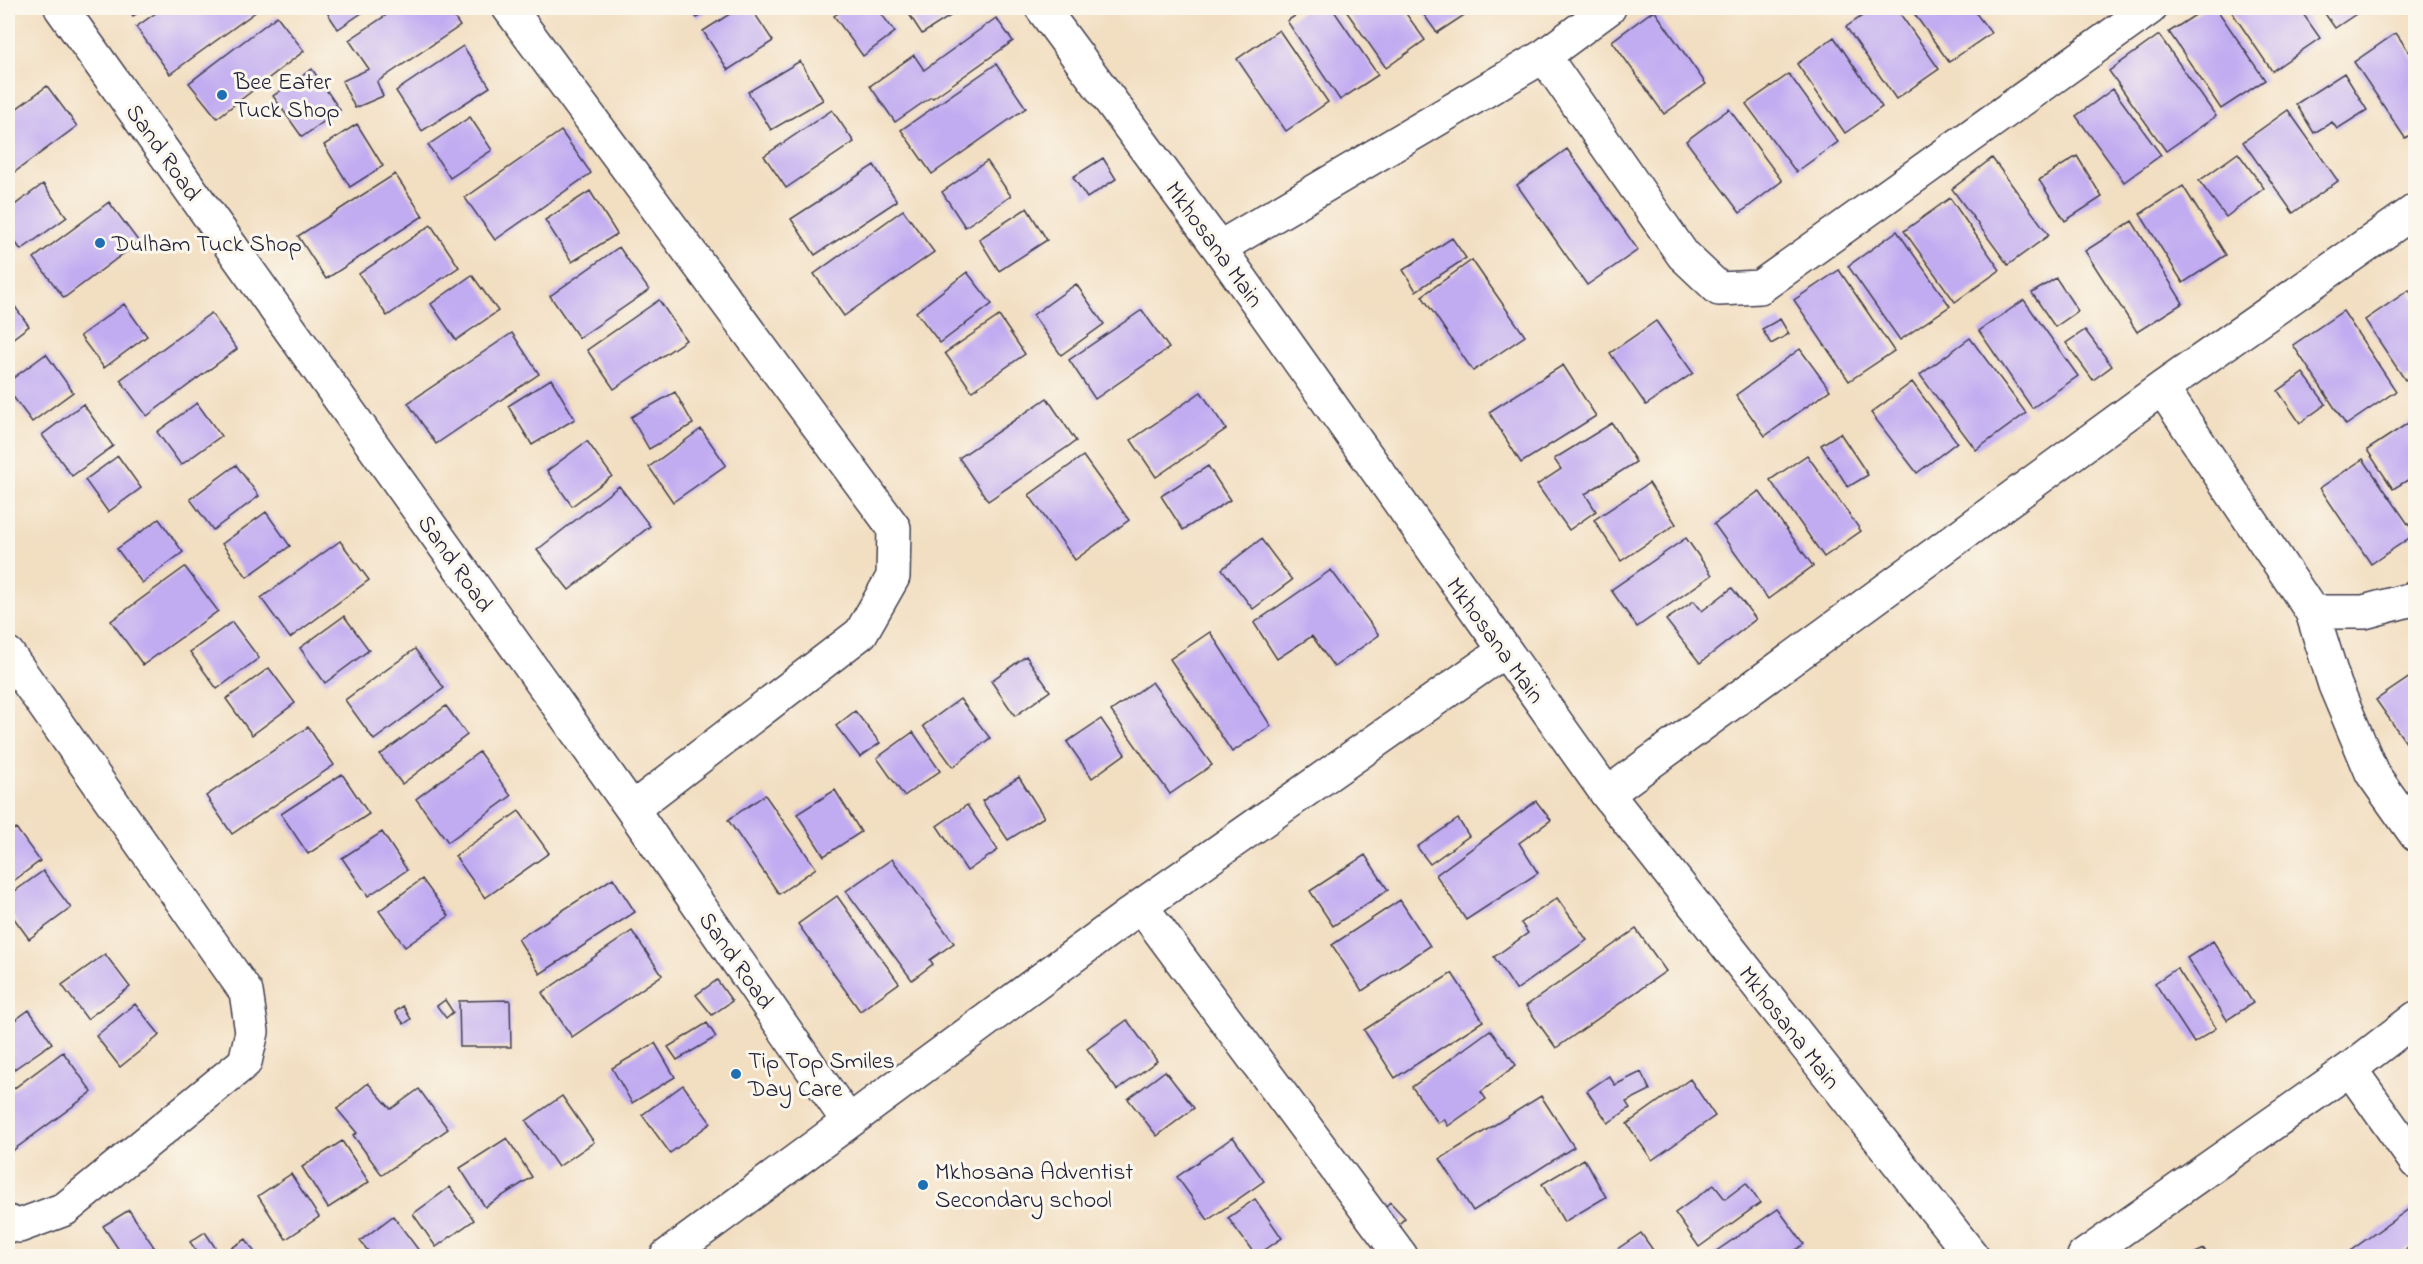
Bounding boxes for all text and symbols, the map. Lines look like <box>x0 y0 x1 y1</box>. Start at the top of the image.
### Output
place label: Bee Eater Tuck Shop <box>233 66 339 129</box>
marker: Bee Eater Tuck Shop <box>215 88 229 102</box>
street label: Sand Road <box>116 98 209 210</box>
street label: Mkhosana Main <box>1155 175 1271 316</box>
place label: Dulham Tuck Shop <box>111 228 302 263</box>
marker: Dulham Tuck Shop <box>93 236 107 250</box>
street label: Sand Road <box>408 509 501 621</box>
street label: Mkhosana Main <box>1436 571 1552 712</box>
street label: Sand Road <box>689 906 782 1018</box>
street label: Mkhosana Main <box>1728 959 1848 1098</box>
place label: Tip Top Smiles Day Care <box>747 1045 895 1109</box>
marker: Tip Top Smiles Day Care <box>729 1067 743 1081</box>
place label: Mkhosana Adventist Secondary school <box>935 1156 1133 1220</box>
marker: Mkhosana Adventist Secondary school <box>916 1178 930 1192</box>

